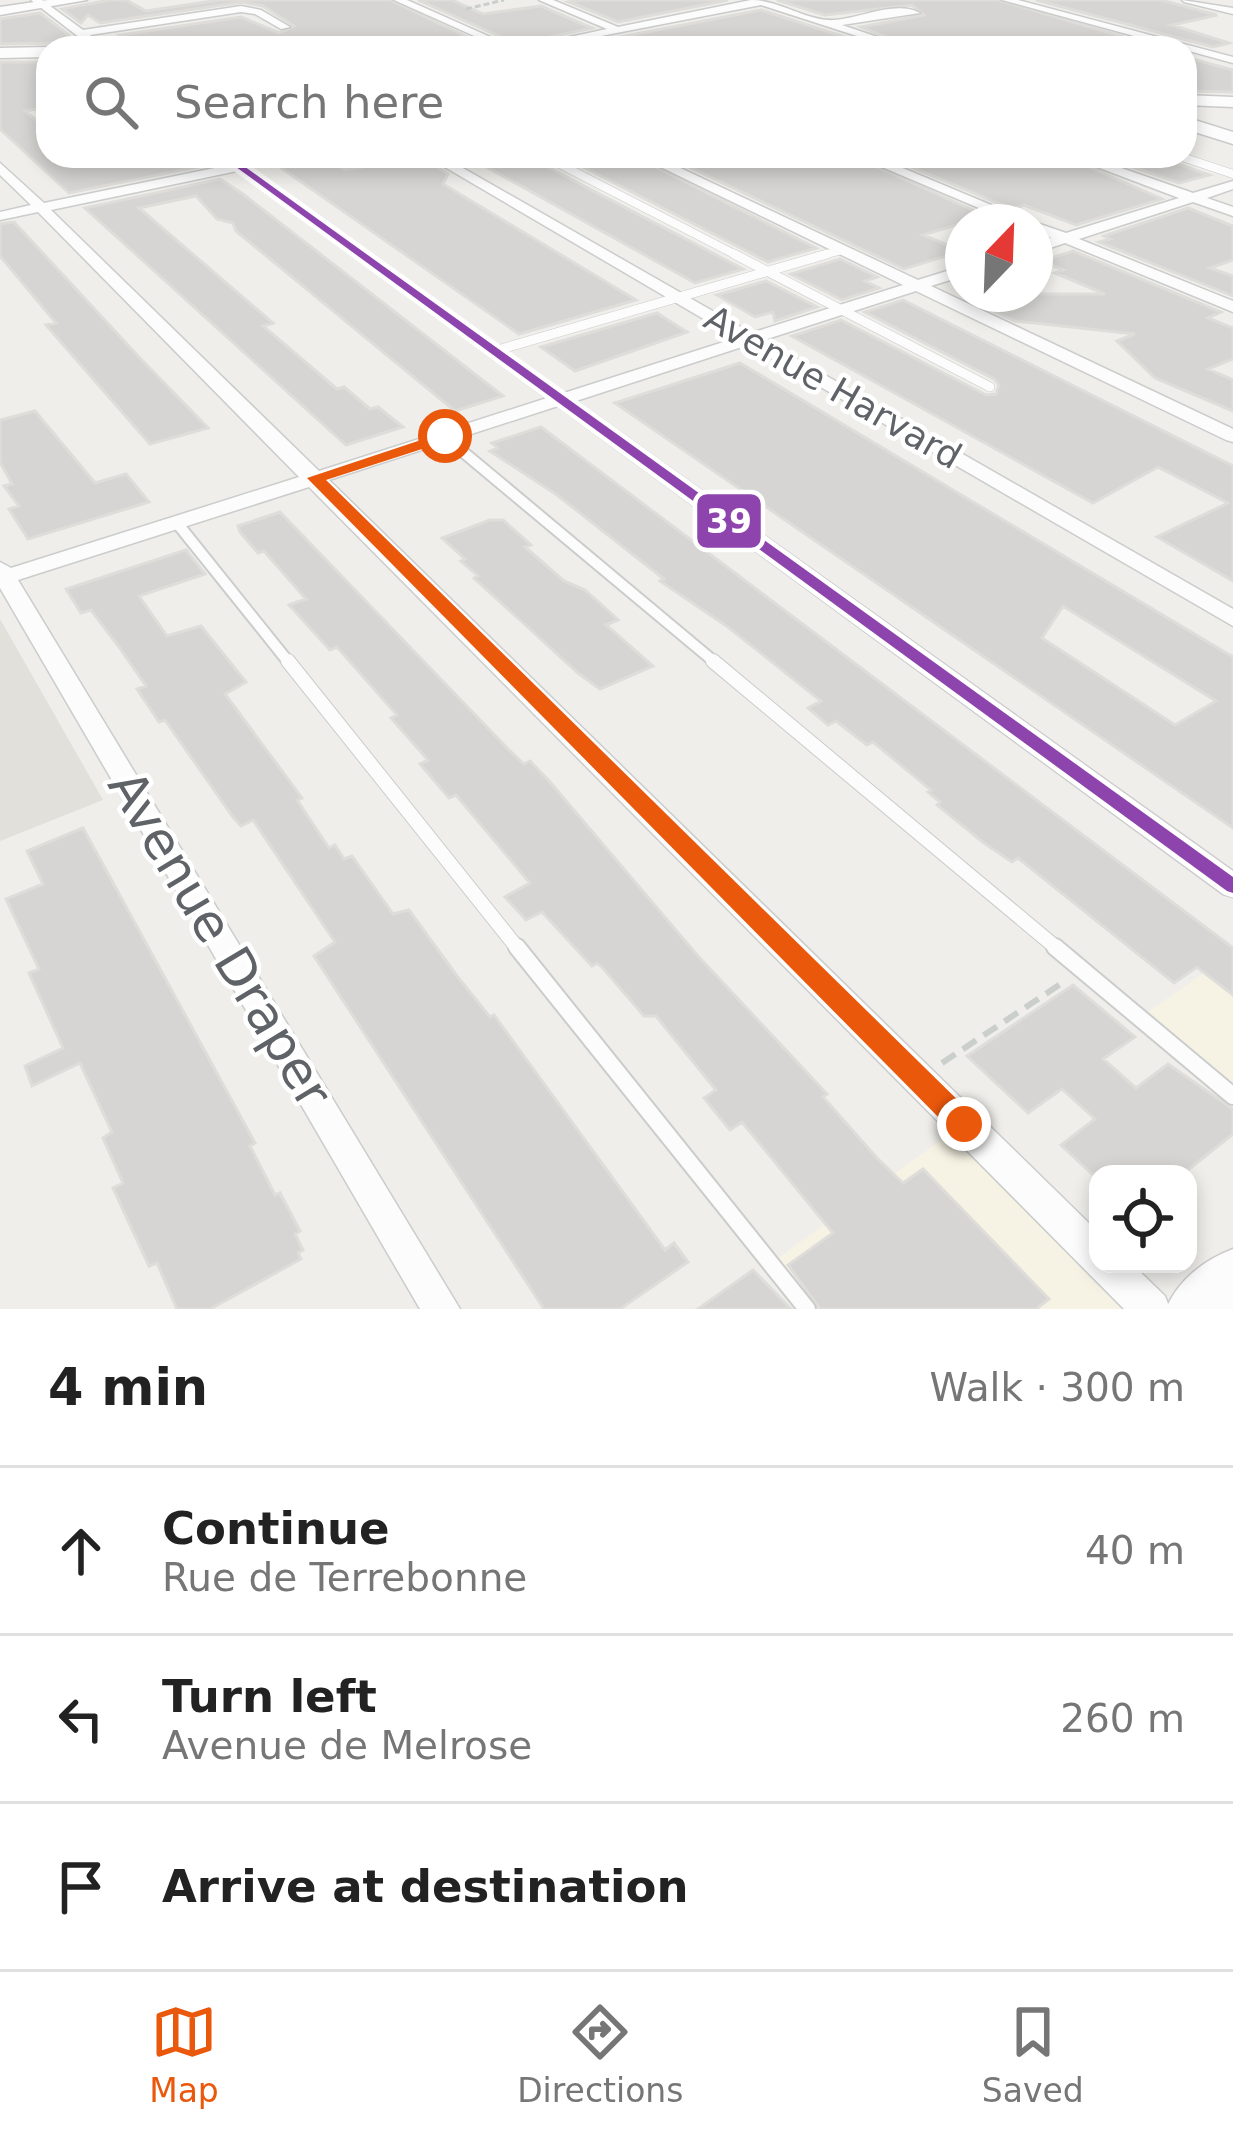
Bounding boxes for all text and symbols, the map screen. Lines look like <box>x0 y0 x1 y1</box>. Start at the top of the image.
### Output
search box <box>36 36 1197 168</box>
icon: search <box>78 69 144 135</box>
text: Search here <box>174 76 444 129</box>
north arrow <box>945 204 1053 312</box>
street label: Avenue Harvard <box>697 297 969 477</box>
route start <box>418 409 472 463</box>
line badge: 39 <box>695 492 763 550</box>
text: 39 <box>706 502 752 541</box>
street label: Avenue Draper <box>96 760 344 1118</box>
route end <box>937 1097 991 1151</box>
map controls <box>1089 1165 1197 1273</box>
button: locate <box>1089 1165 1197 1273</box>
text: 4 min <box>48 1358 208 1417</box>
text: Walk · 300 m <box>930 1365 1185 1410</box>
text: Continue <box>162 1502 390 1555</box>
icon: ahead <box>48 1518 114 1584</box>
text: 40 m <box>1085 1528 1185 1573</box>
text: Rue de Terrebonne <box>162 1555 527 1600</box>
text: Turn left <box>162 1670 377 1723</box>
icon: left <box>48 1686 114 1752</box>
text: 260 m <box>1060 1696 1185 1741</box>
text: Avenue de Melrose <box>162 1723 532 1768</box>
icon: arrive <box>48 1854 114 1920</box>
text: Arrive at destination <box>162 1860 688 1913</box>
tab: Map <box>149 1999 219 2110</box>
tab: Directions <box>517 1999 683 2110</box>
tab: Saved <box>982 1999 1084 2110</box>

